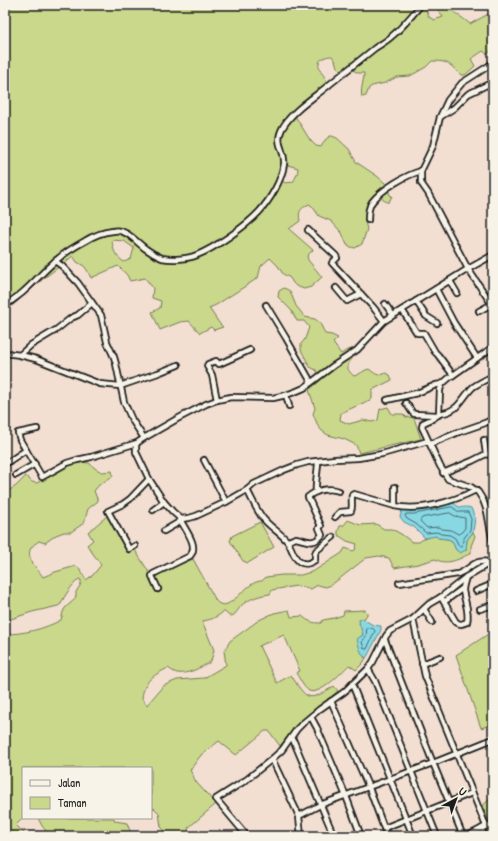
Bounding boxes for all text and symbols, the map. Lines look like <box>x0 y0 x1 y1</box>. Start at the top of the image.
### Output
legend <box>22 767 152 819</box>
text: Jalan <box>58 774 80 791</box>
north arrow <box>436 779 476 819</box>
text: U <box>456 784 469 799</box>
text: Taman <box>58 794 87 811</box>

